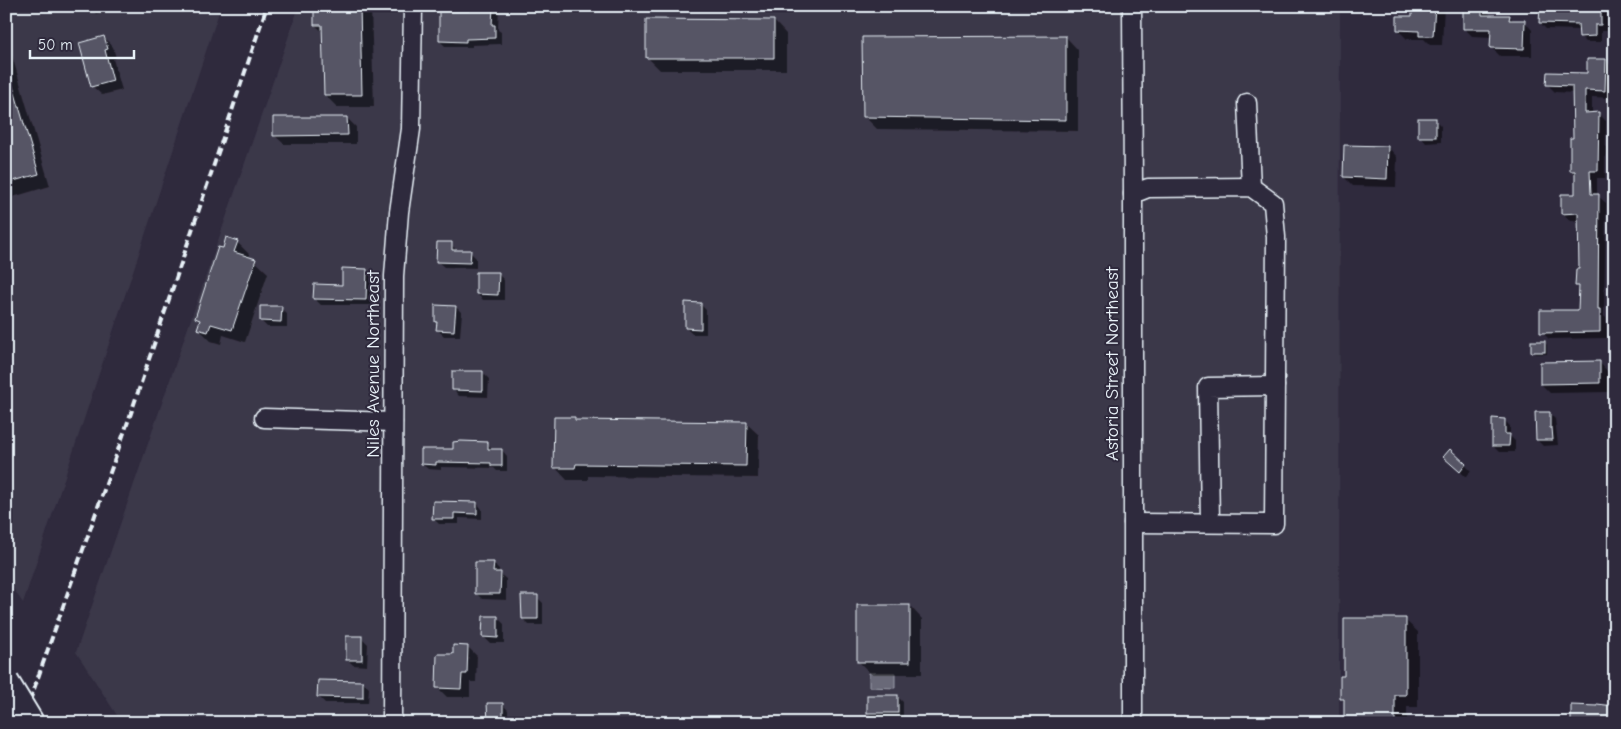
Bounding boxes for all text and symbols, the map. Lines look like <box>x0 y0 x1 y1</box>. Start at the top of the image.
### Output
scale bar <box>30 28 134 60</box>
text: 50 m <box>38 36 73 54</box>
street label: Astoria Street Northeast <box>1101 266 1123 461</box>
street label: Niles Avenue Northeast <box>362 270 384 458</box>

